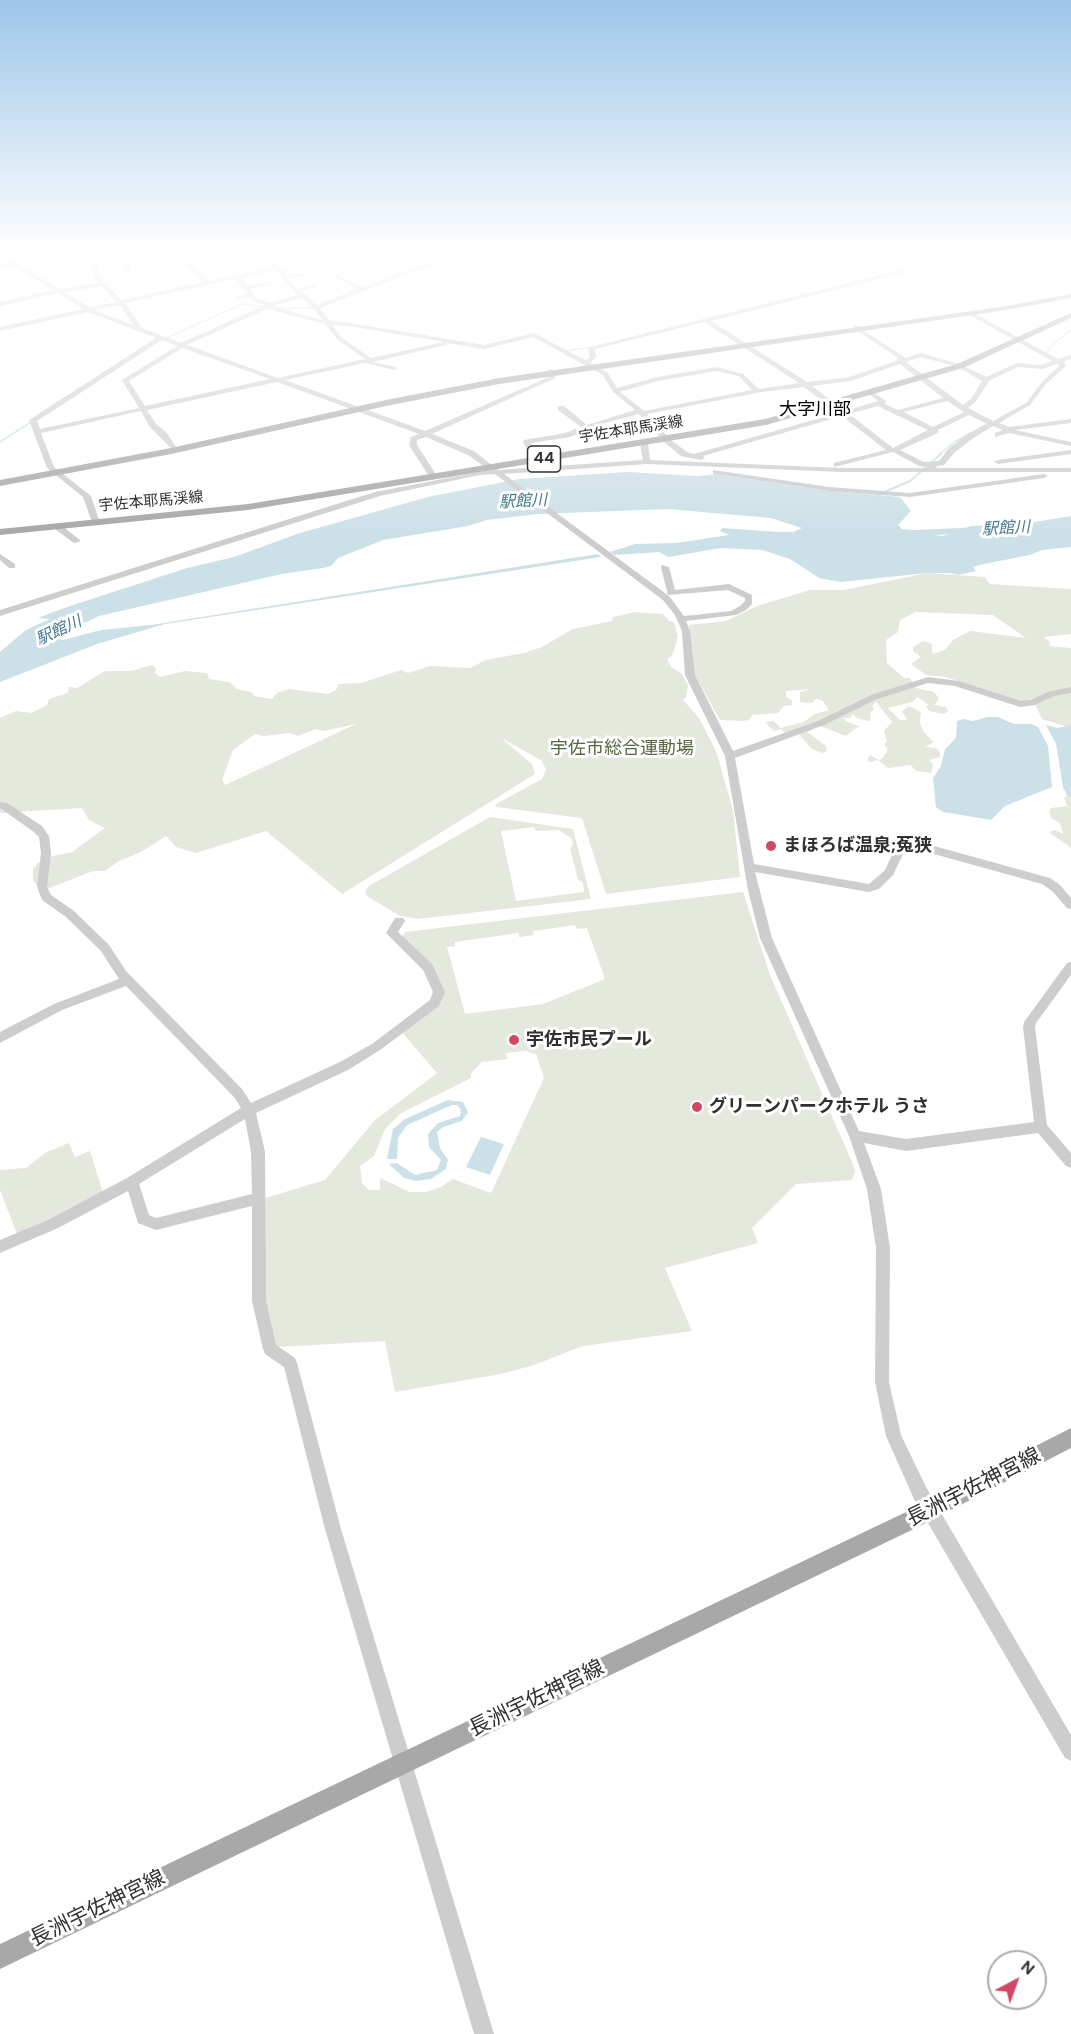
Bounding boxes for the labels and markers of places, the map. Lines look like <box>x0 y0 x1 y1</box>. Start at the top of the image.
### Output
place label: まほろば温泉;菟狭 <box>783 835 932 857</box>
marker: まほろば温泉;菟狭 <box>764 839 778 853</box>
place label: 宇佐市民プール <box>526 1029 652 1051</box>
marker: 宇佐市民プール <box>507 1033 521 1047</box>
place label: グリーンパークホテル うさ <box>709 1096 929 1118</box>
marker: グリーンパークホテル うさ <box>690 1100 704 1114</box>

